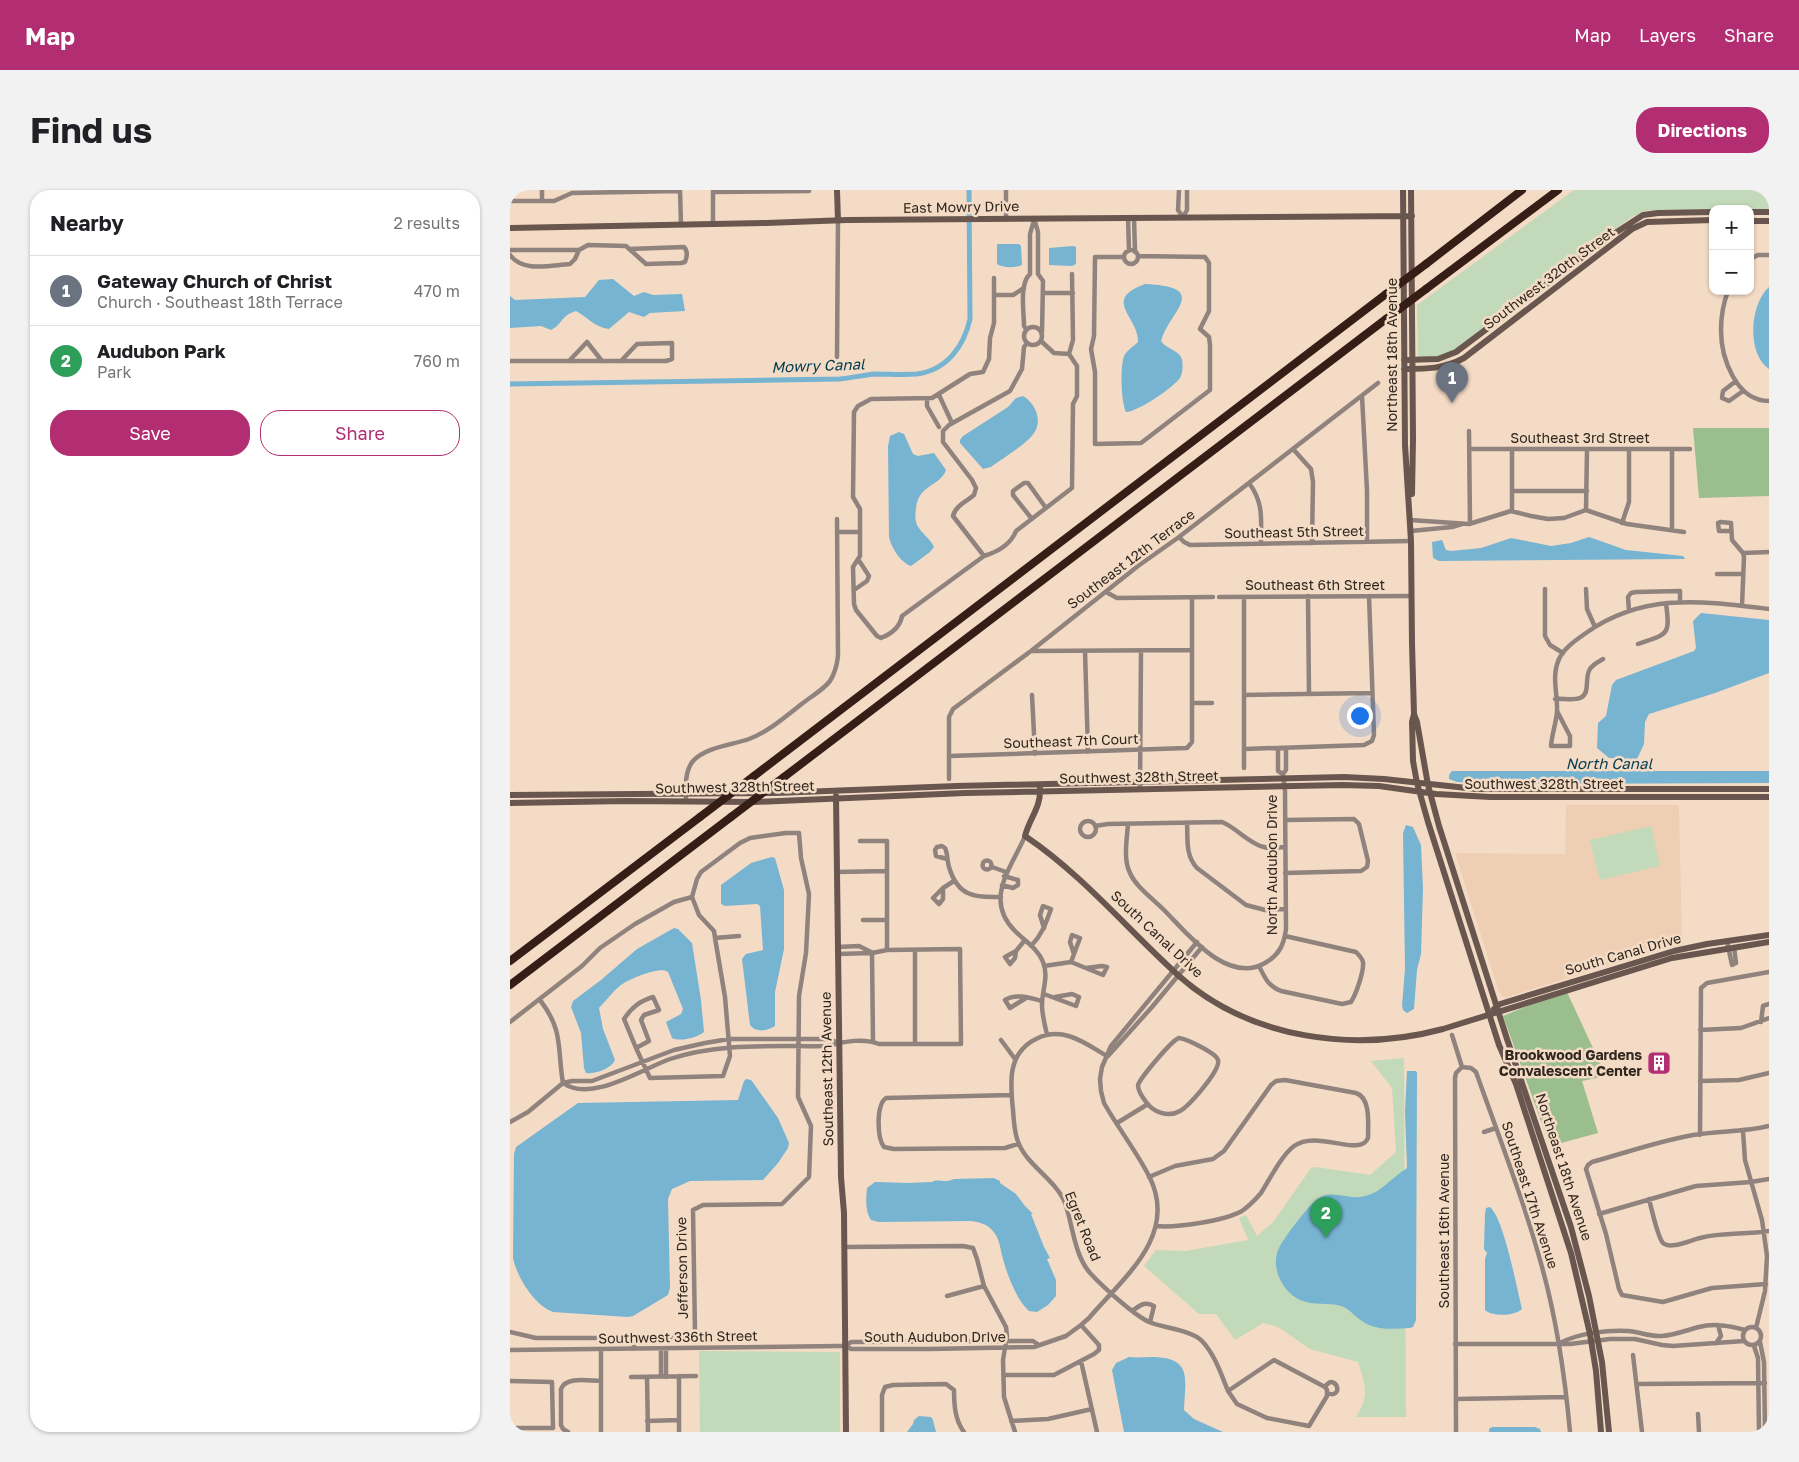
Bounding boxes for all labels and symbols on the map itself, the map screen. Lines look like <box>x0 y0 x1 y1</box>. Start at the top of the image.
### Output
street label: East Mowry Drive <box>903 197 1019 216</box>
street label: Southwest 320th Street <box>1480 223 1618 333</box>
street label: Northeast 18th Avenue <box>1383 278 1400 432</box>
water label: Mowry Canal <box>771 354 866 377</box>
pin: 1 <box>1436 362 1468 403</box>
street label: Southeast 3rd Street <box>1510 429 1650 446</box>
street label: Southeast 12th Terrace <box>1064 505 1198 612</box>
street label: Southeast 5th Street <box>1224 522 1364 541</box>
street label: Southeast 6th Street <box>1245 576 1385 593</box>
your location <box>1347 703 1373 729</box>
street label: Southeast 7th Court <box>1003 730 1139 751</box>
water label: North Canal <box>1566 754 1654 772</box>
street label: Southwest 328th Street <box>1059 767 1219 786</box>
street label: Southwest 328th Street <box>1464 775 1624 792</box>
street label: Southwest 328th Street <box>655 777 815 796</box>
street label: North Audubon Drive <box>1263 795 1280 935</box>
street label: South Canal Drive <box>1108 886 1207 981</box>
street label: South Canal Drive <box>1563 929 1683 978</box>
street label: Southeast 12th Avenue <box>817 992 836 1146</box>
place label: Brookwood Gardens Convalescent Center <box>1499 1046 1643 1079</box>
building icon: Brookwood Gardens Convalescent Center <box>1646 1050 1672 1076</box>
street label: Northeast 18th Avenue <box>1533 1091 1596 1243</box>
street label: Southeast 17th Avenue <box>1499 1119 1562 1271</box>
street label: Southeast 16th Avenue <box>1435 1154 1452 1308</box>
street label: Egret Road <box>1062 1188 1105 1263</box>
pin: 2 <box>1310 1197 1342 1238</box>
street label: Jefferson Drive <box>672 1217 691 1319</box>
street label: Southwest 336th Street <box>598 1327 758 1346</box>
street label: South Audubon Drive <box>864 1328 1006 1345</box>

